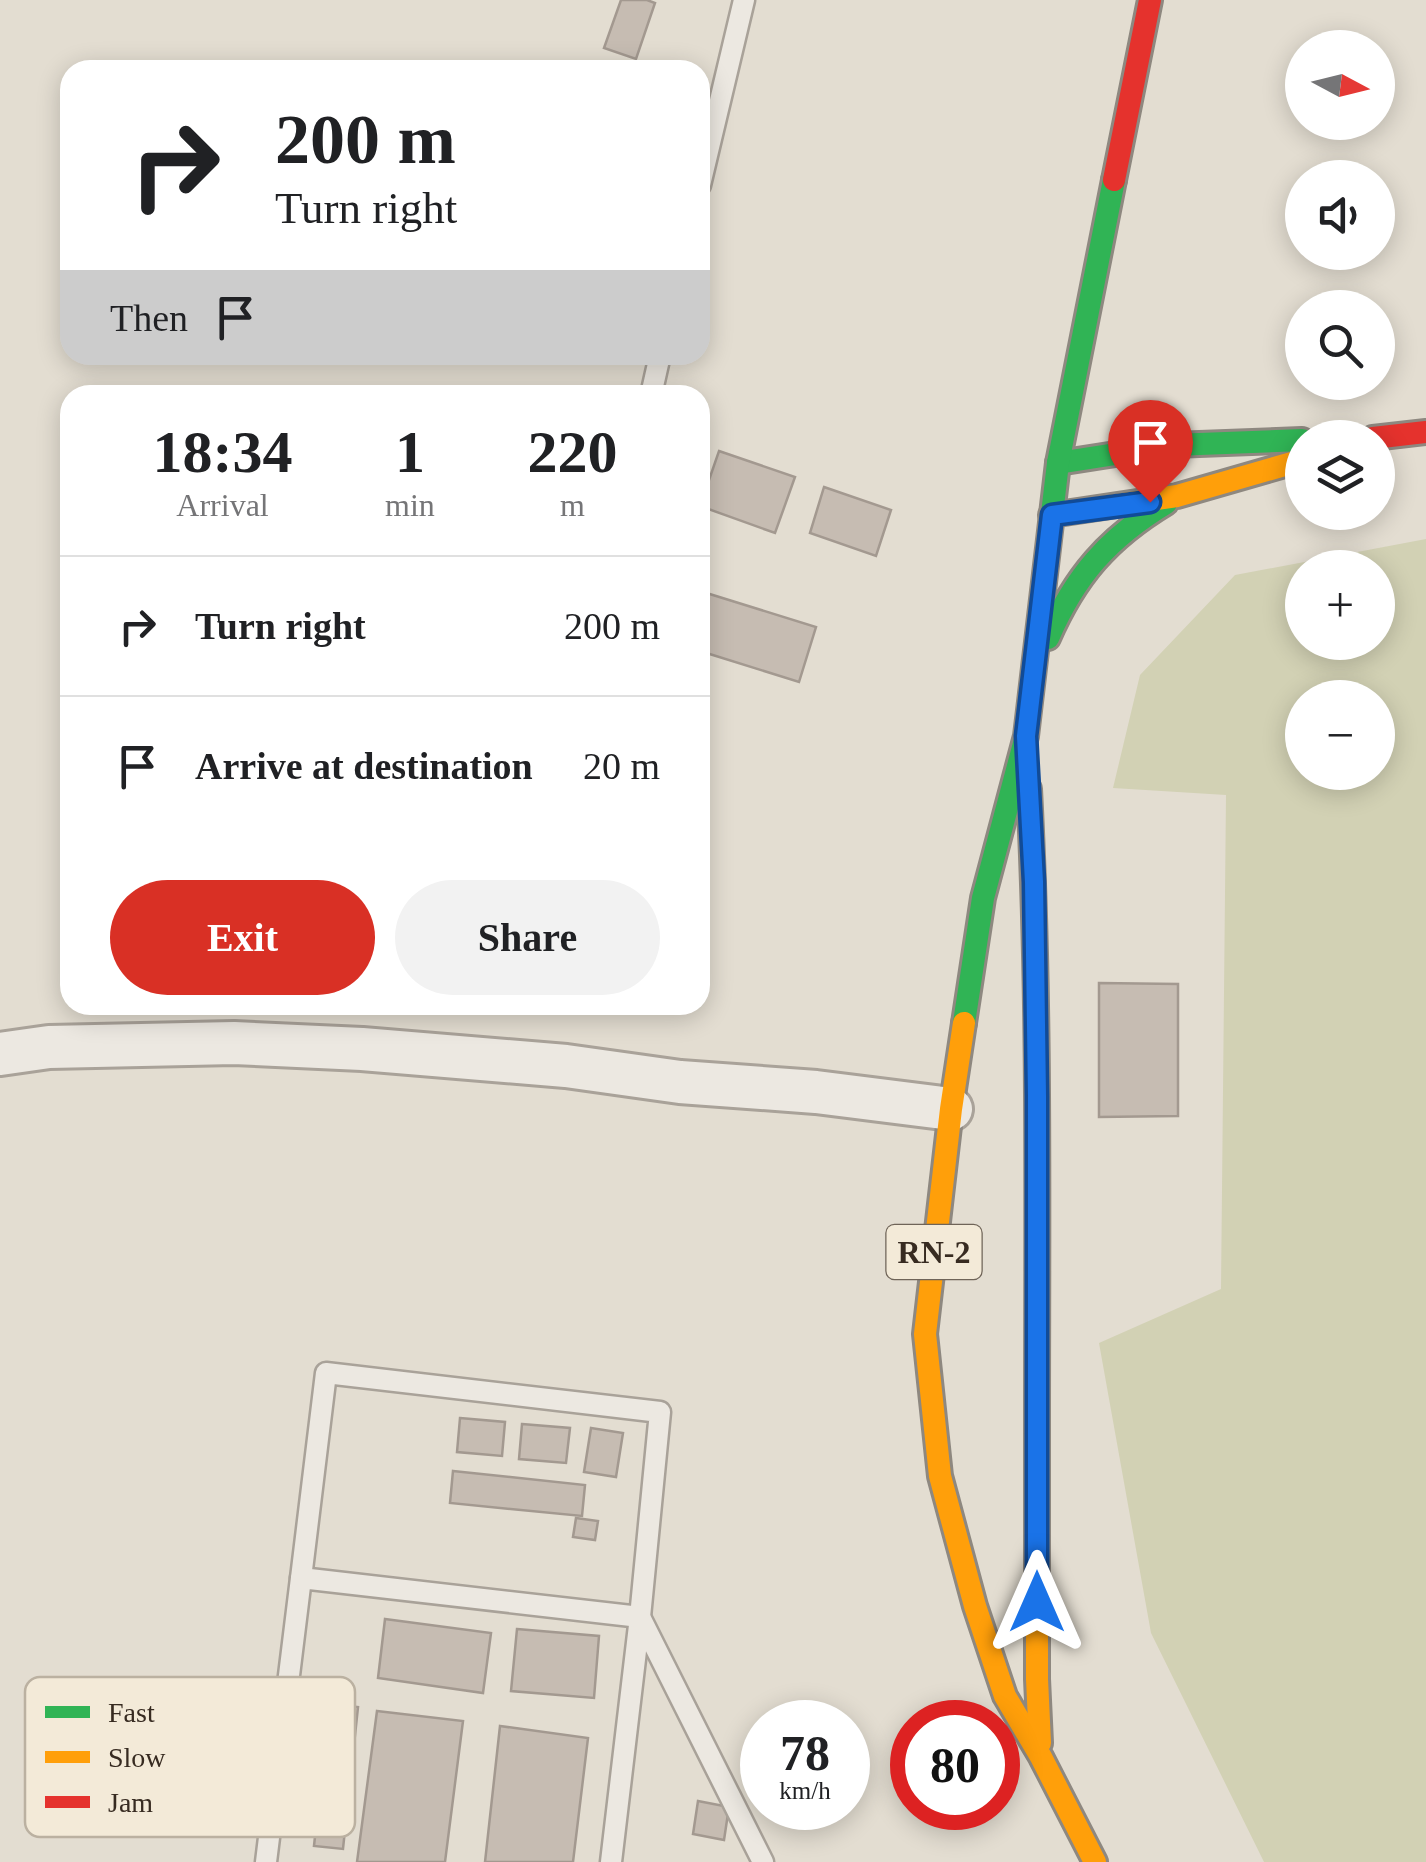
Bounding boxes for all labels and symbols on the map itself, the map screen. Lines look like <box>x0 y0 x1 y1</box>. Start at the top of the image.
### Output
north arrow <box>1285 30 1395 140</box>
pin <box>1108 400 1193 503</box>
road number: RN-2 <box>886 1225 982 1279</box>
position arrow <box>985 1550 1089 1654</box>
legend <box>25 1677 355 1837</box>
text: Fast <box>108 1697 155 1728</box>
speed limit sign: 80 <box>890 1700 1020 1830</box>
text: Slow <box>108 1742 166 1773</box>
text: Jam <box>108 1787 153 1818</box>

